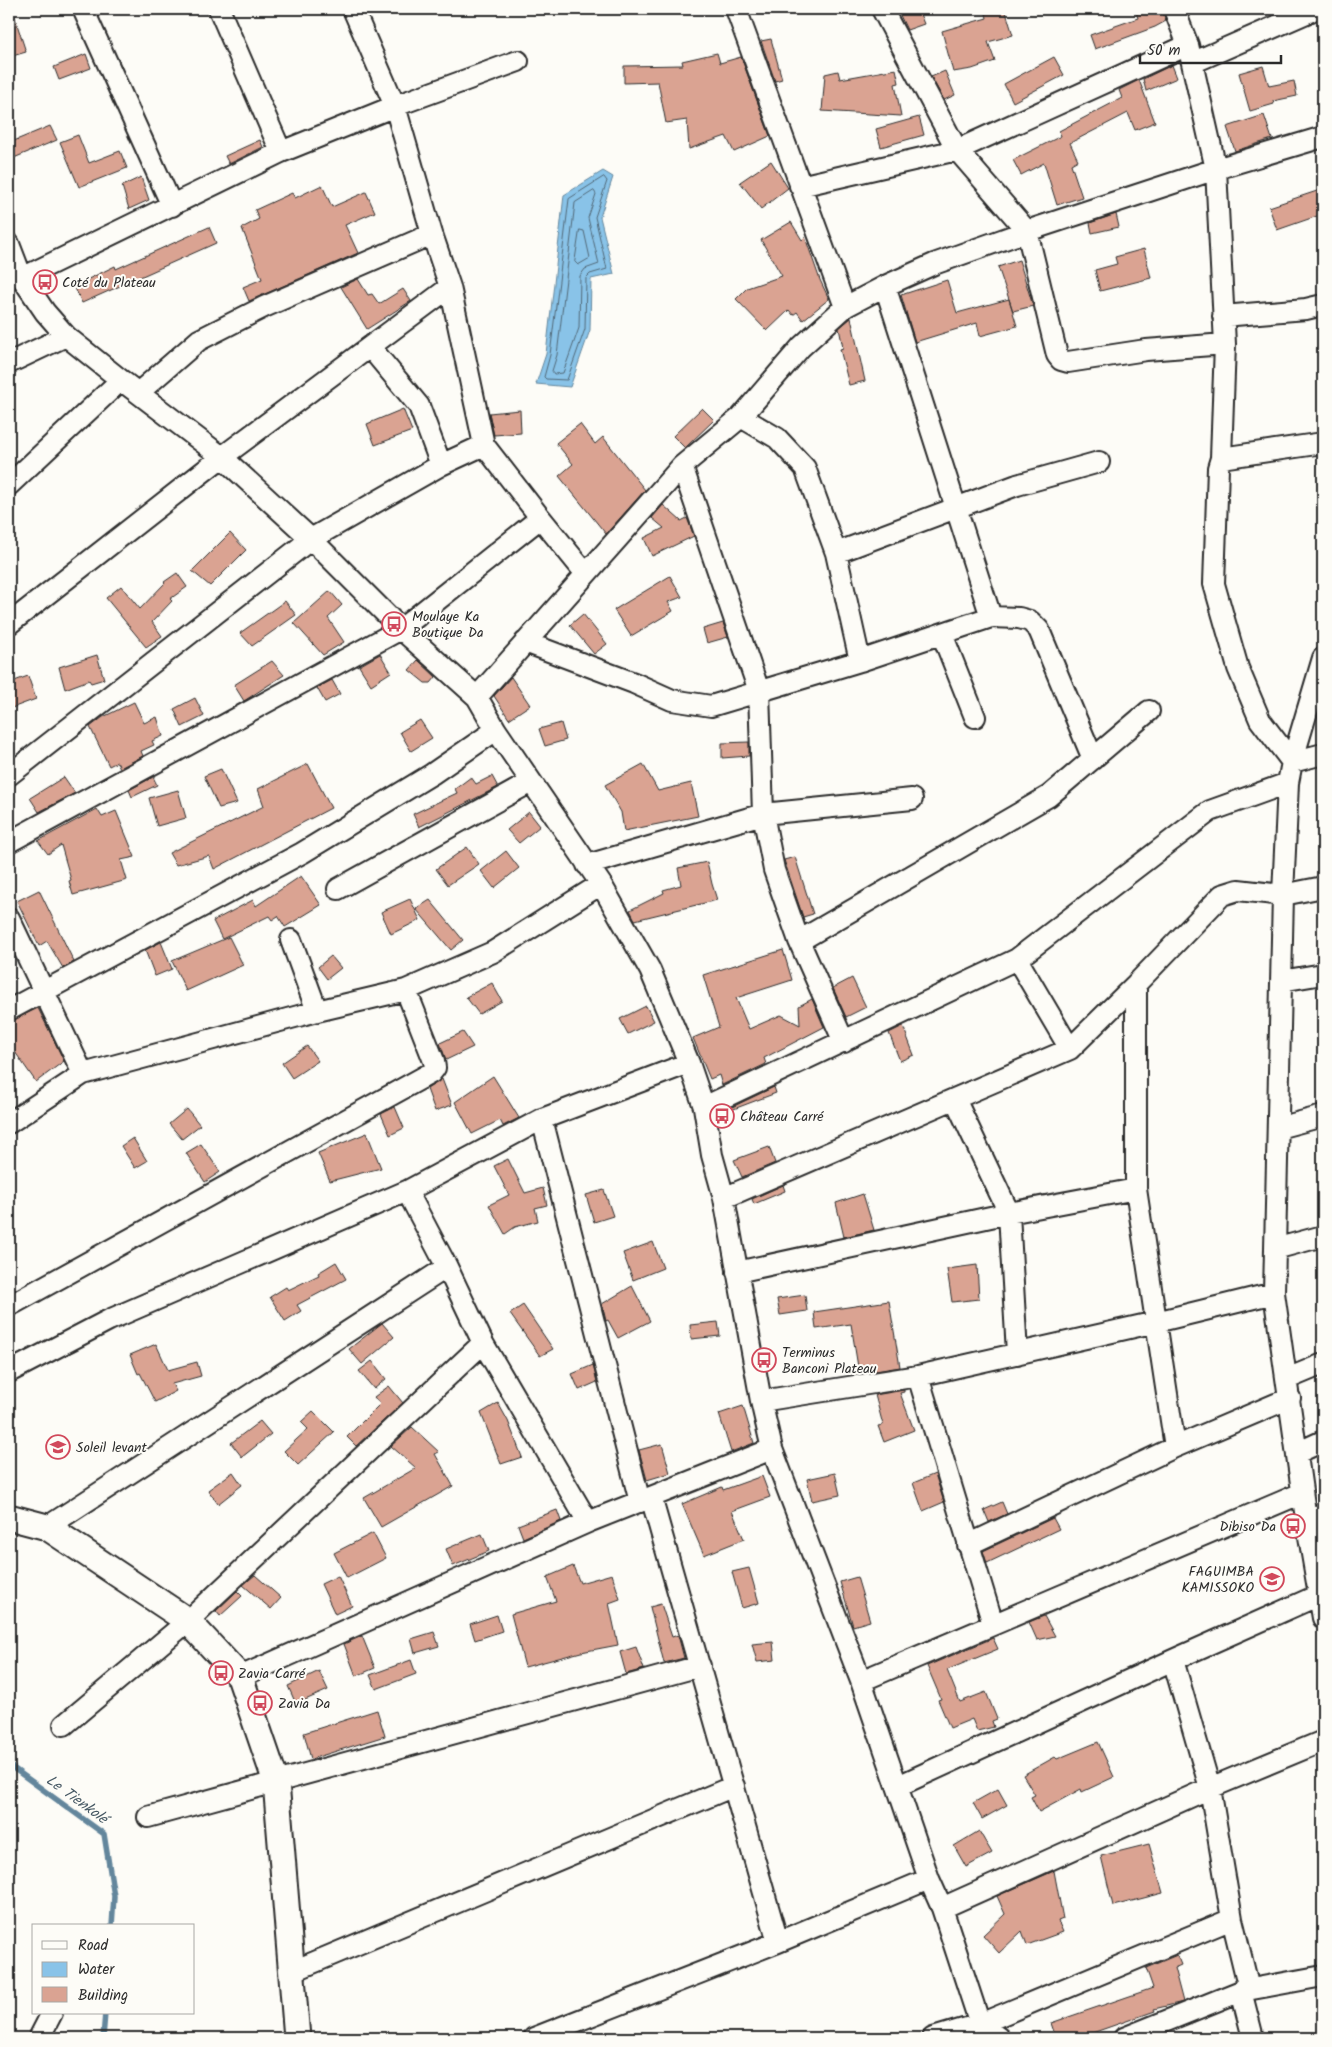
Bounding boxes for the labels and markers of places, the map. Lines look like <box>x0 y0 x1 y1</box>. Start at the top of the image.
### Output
bus stop icon: Coté du Plateau <box>32 269 58 295</box>
place label: Coté du Plateau <box>62 272 156 294</box>
place label: Moulaye Ka Boutique Da <box>412 606 484 644</box>
bus stop icon: Moulaye Ka Boutique Da <box>381 611 407 637</box>
bus stop icon: Château Carré <box>709 1103 735 1129</box>
place label: Château Carré <box>740 1106 824 1128</box>
place label: Terminus Banconi Plateau <box>782 1342 877 1380</box>
bus stop icon: Terminus Banconi Plateau <box>751 1347 777 1373</box>
school or university icon: Soleil levant <box>45 1434 71 1460</box>
place label: Soleil levant <box>76 1437 148 1459</box>
bus stop icon: Dibiso Da <box>1280 1513 1306 1539</box>
place label: Dibiso Da <box>1219 1516 1276 1538</box>
place label: FAGUIMBA KAMISSOKO <box>1182 1561 1254 1599</box>
school or university icon: FAGUIMBA KAMISSOKO <box>1259 1566 1285 1592</box>
bus stop icon: Zavia Carré <box>208 1660 234 1686</box>
place label: Zavia Carré <box>238 1663 306 1685</box>
bus stop icon: Zavia Da <box>247 1690 273 1716</box>
place label: Zavia Da <box>278 1693 330 1715</box>

